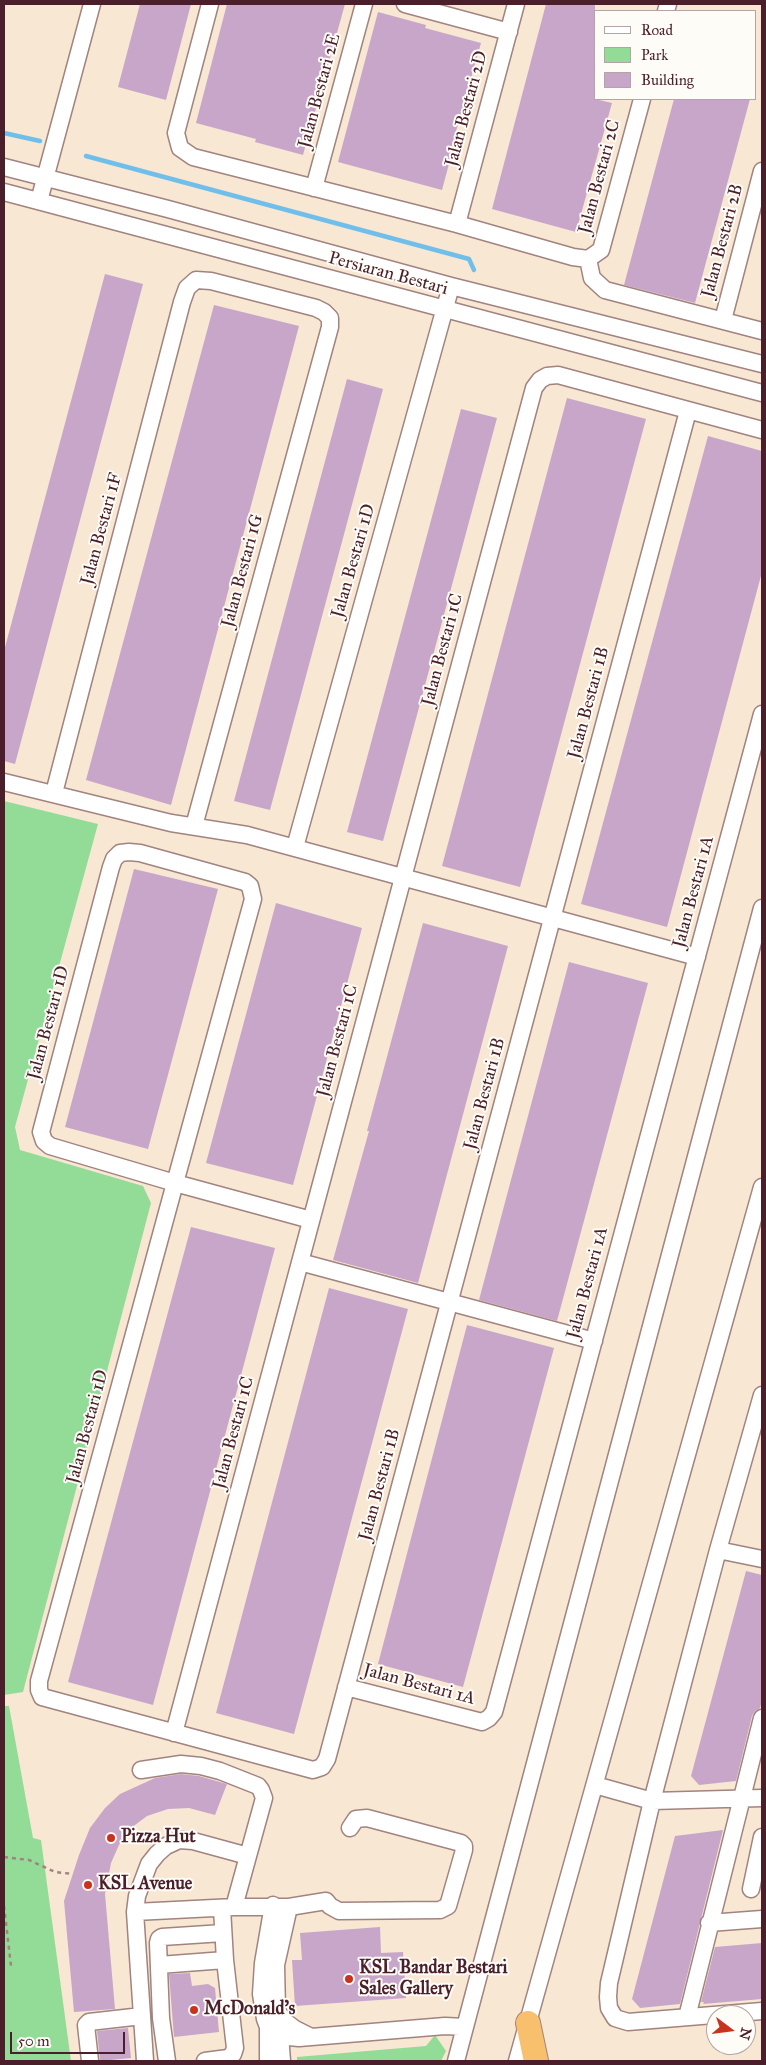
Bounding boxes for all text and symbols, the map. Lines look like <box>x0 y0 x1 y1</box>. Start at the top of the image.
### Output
legend <box>594 10 756 100</box>
text: Road <box>641 21 673 39</box>
street label: Jalan Bestari 2E <box>294 31 346 151</box>
text: Park <box>641 46 668 64</box>
street label: Jalan Bestari 2D <box>441 49 493 169</box>
text: Building <box>641 71 694 89</box>
street label: Jalan Bestari 2C <box>574 118 626 236</box>
street label: Jalan Bestari 2B <box>697 182 749 300</box>
street label: Persiaran Bestari <box>326 248 450 300</box>
street label: Jalan Bestari 1F <box>77 471 127 587</box>
street label: Jalan Bestari 1D <box>327 502 381 620</box>
street label: Jalan Bestari 1G <box>218 512 268 630</box>
street label: Jalan Bestari 1C <box>418 591 468 709</box>
street label: Jalan Bestari 1B <box>564 645 614 761</box>
street label: Jalan Bestari 1A <box>669 834 719 950</box>
street label: Jalan Bestari 1D <box>23 964 75 1082</box>
street label: Jalan Bestari 1C <box>313 982 363 1100</box>
street label: Jalan Bestari 1B <box>460 1036 510 1152</box>
street label: Jalan Bestari 1A <box>563 1225 613 1341</box>
street label: Jalan Bestari 1D <box>62 1368 114 1486</box>
street label: Jalan Bestari 1C <box>209 1374 259 1492</box>
street label: Jalan Bestari 1B <box>355 1427 405 1543</box>
street label: Jalan Bestari 1A <box>361 1660 477 1710</box>
place label: Pizza Hut <box>121 1827 196 1849</box>
marker: Pizza Hut <box>105 1832 117 1844</box>
place label: KSL Avenue <box>98 1874 192 1896</box>
marker: KSL Avenue <box>82 1879 94 1891</box>
place label: KSL Bandar Bestari Sales Gallery <box>359 1958 507 2000</box>
marker: KSL Bandar Bestari Sales Gallery <box>343 1973 355 1985</box>
place label: McDonald's <box>204 1999 295 2021</box>
marker: McDonald's <box>188 2004 200 2016</box>
north arrow <box>706 2005 756 2055</box>
scale bar <box>12 2022 128 2054</box>
text: N <box>735 2026 755 2042</box>
text: 50 m <box>18 2032 50 2050</box>

